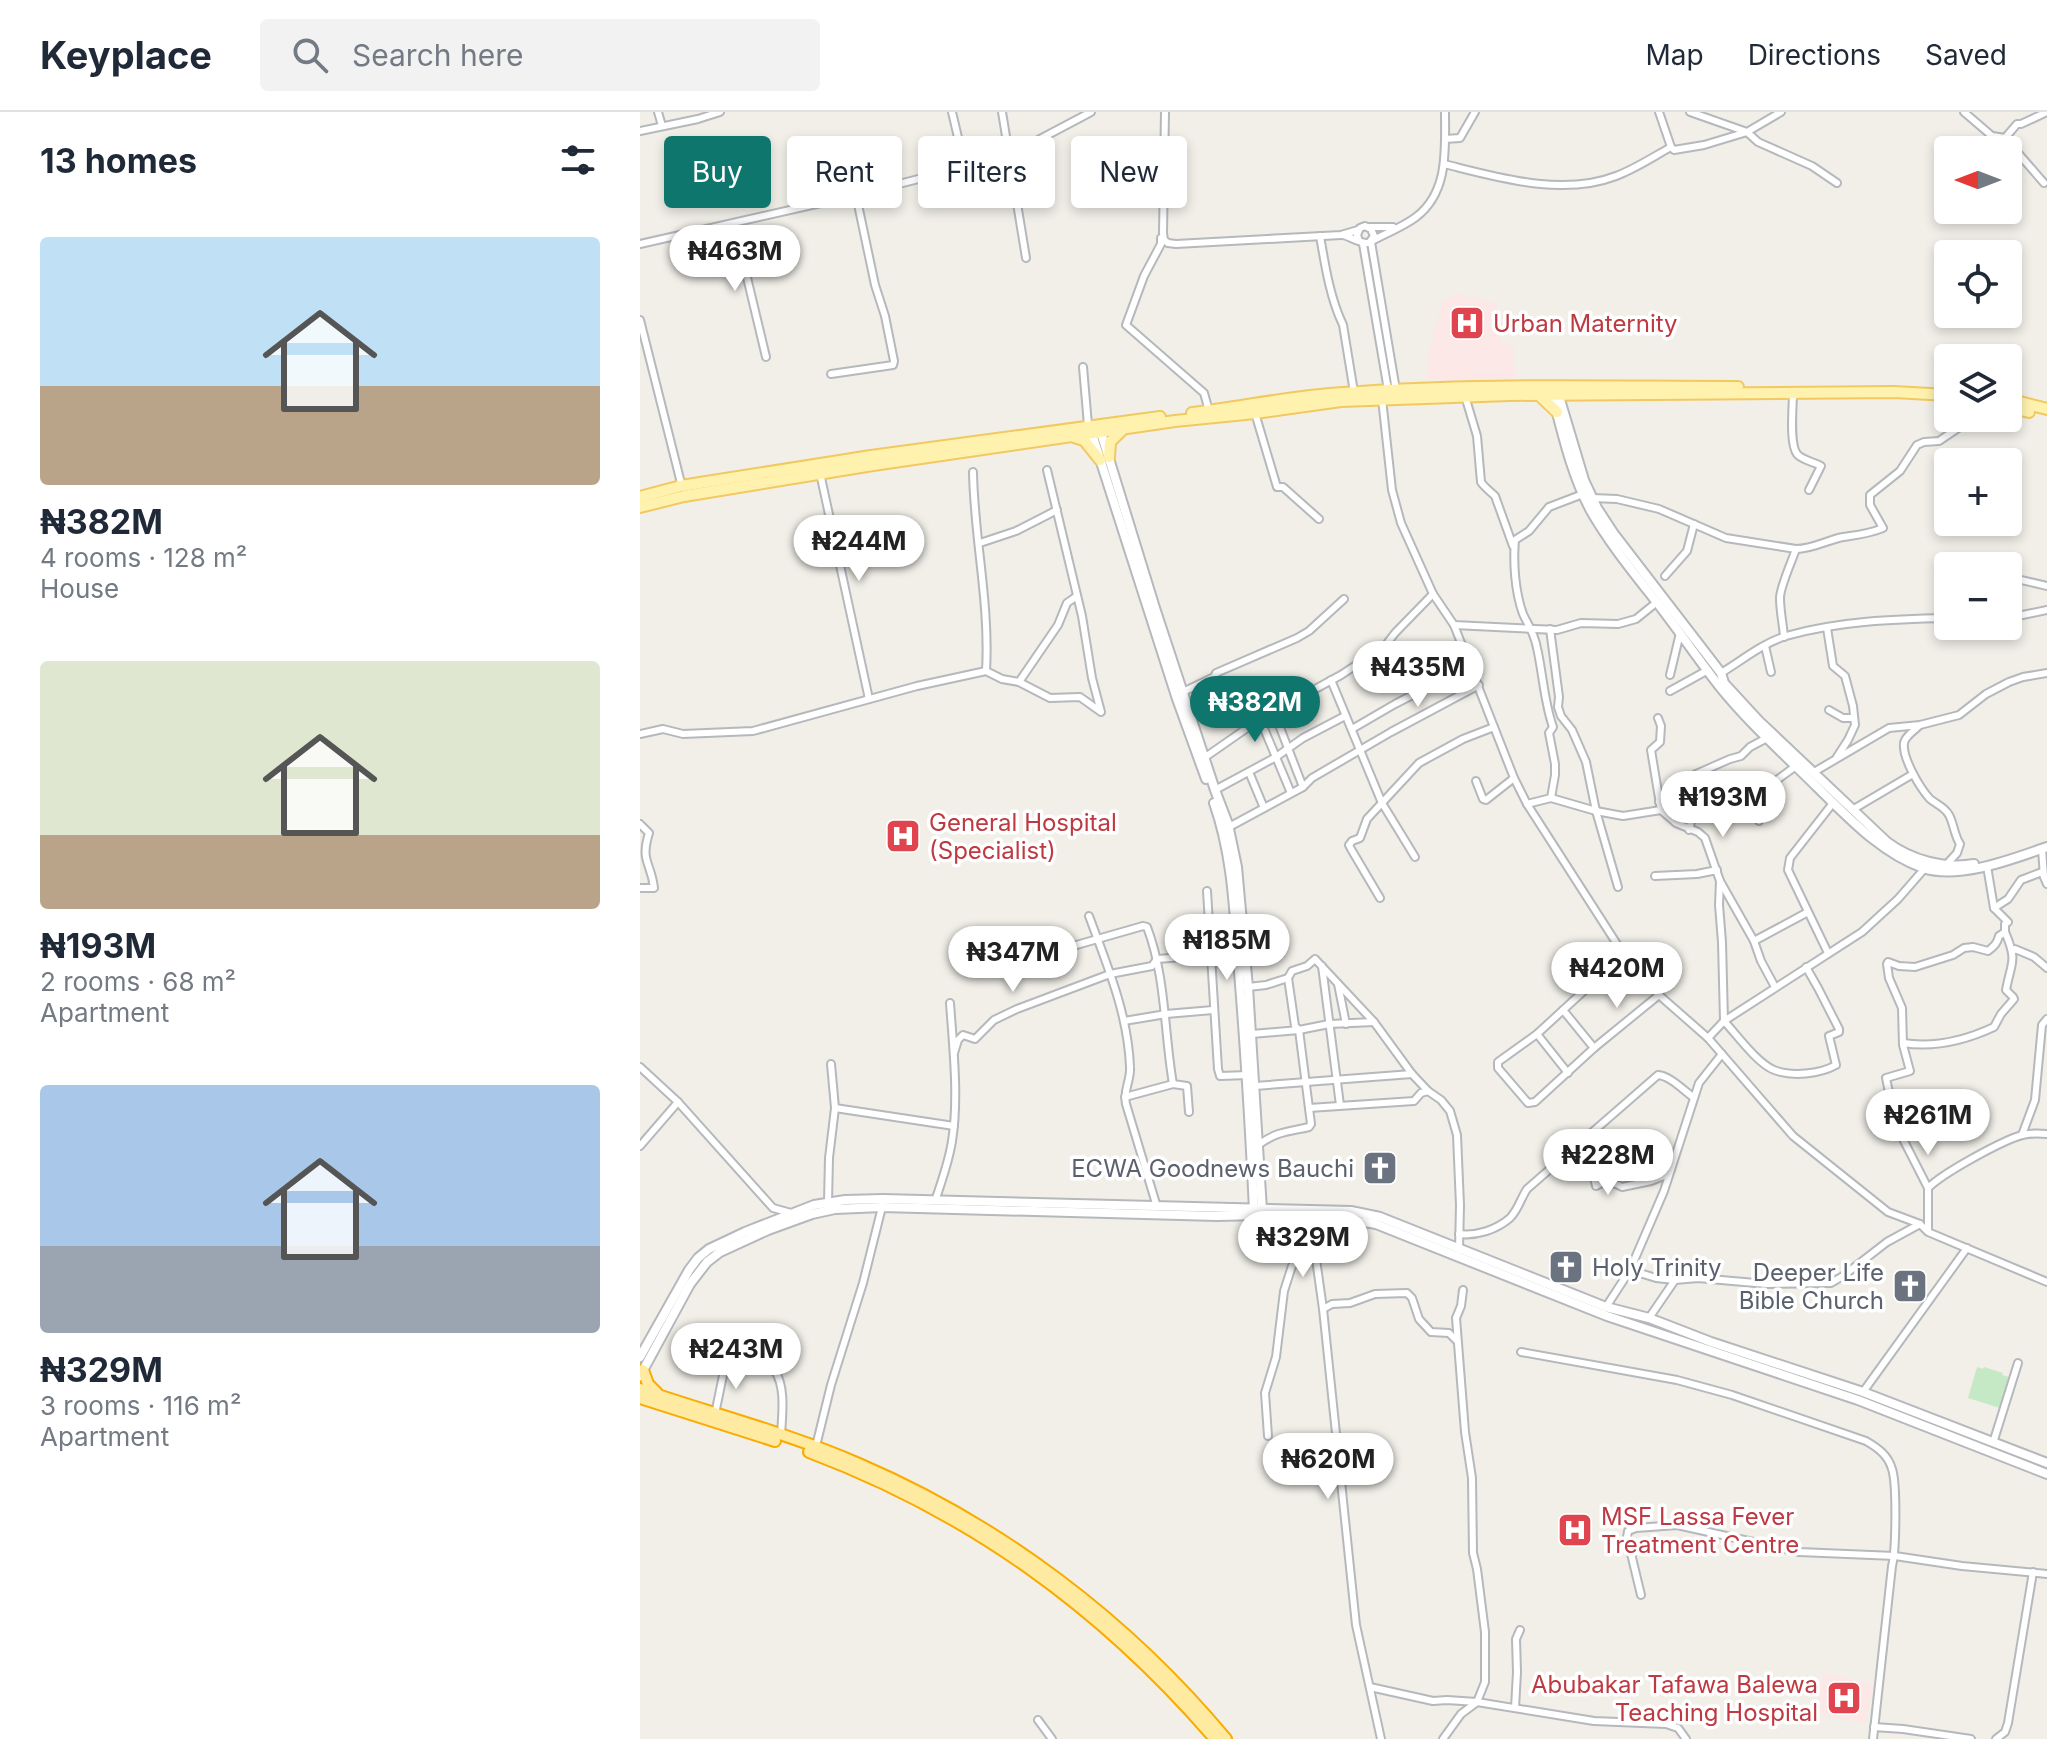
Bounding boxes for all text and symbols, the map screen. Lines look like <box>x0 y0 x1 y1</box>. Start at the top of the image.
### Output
search box <box>260 19 820 91</box>
text: Keyplace <box>40 32 212 78</box>
icon: search <box>288 33 332 77</box>
text: Search here <box>352 37 523 73</box>
text: Map <box>1645 38 1704 72</box>
text: Directions <box>1748 38 1881 72</box>
text: Saved <box>1925 38 2007 72</box>
chip: Buy <box>664 136 771 208</box>
chip: Rent <box>787 136 902 208</box>
chip: Filters <box>918 136 1055 208</box>
chip: New <box>1071 136 1187 208</box>
north arrow <box>1934 136 2022 224</box>
map controls <box>1934 136 2022 640</box>
icon: filters <box>556 138 600 182</box>
text: 13 homes <box>40 140 197 181</box>
pin: ₦463M <box>679 225 791 293</box>
text: ₦463M <box>687 235 783 266</box>
button: locate <box>1934 240 2022 328</box>
icon: home <box>248 289 392 433</box>
hospital icon: Urban Maternity <box>1448 304 1486 342</box>
place label: Urban Maternity <box>1493 309 1678 338</box>
button: layers <box>1934 344 2022 432</box>
button: + <box>1934 448 2022 536</box>
text: ₦382M <box>40 501 163 542</box>
pin: ₦244M <box>803 515 915 583</box>
text: ₦244M <box>811 525 907 556</box>
text: 4 rooms · 128 m² <box>40 542 247 573</box>
button: − <box>1934 552 2022 640</box>
text: House <box>40 573 119 604</box>
pin: ₦435M <box>1362 641 1474 709</box>
text: ₦435M <box>1371 651 1465 682</box>
pin: ₦382M <box>1199 676 1311 744</box>
text: ₦382M <box>1208 686 1302 717</box>
icon: home <box>248 713 392 857</box>
pin: ₦193M <box>1667 771 1779 839</box>
text: ₦193M <box>1679 781 1767 812</box>
place label: General Hospital (Specialist) <box>929 808 1117 865</box>
hospital icon: General Hospital (Specialist) <box>884 817 922 855</box>
pin: ₦185M <box>1171 914 1283 982</box>
text: ₦185M <box>1183 924 1271 955</box>
text: ₦193M <box>40 925 156 966</box>
pin: ₦347M <box>957 926 1069 994</box>
text: ₦347M <box>966 936 1060 967</box>
pin: ₦420M <box>1561 942 1673 1010</box>
text: ₦420M <box>1569 952 1665 983</box>
text: 2 rooms · 68 m² <box>40 966 236 997</box>
text: Apartment <box>40 997 169 1028</box>
pin: ₦261M <box>1872 1089 1984 1157</box>
text: ₦261M <box>1884 1099 1972 1130</box>
pin: ₦228M <box>1552 1129 1664 1197</box>
icon: home <box>248 1137 392 1281</box>
text: ₦228M <box>1561 1139 1655 1170</box>
church icon: ECWA Goodnews Bauchi <box>1361 1149 1399 1187</box>
place label: ECWA Goodnews Bauchi <box>1071 1154 1354 1183</box>
pin: ₦329M <box>1247 1211 1359 1279</box>
text: ₦329M <box>1256 1221 1350 1252</box>
church icon: Holy Trinity <box>1547 1248 1585 1286</box>
place label: Holy Trinity <box>1592 1253 1722 1282</box>
place label: Deeper Life Bible Church <box>1739 1258 1884 1315</box>
church icon: Deeper Life Bible Church <box>1891 1267 1929 1305</box>
pin: ₦243M <box>680 1323 792 1391</box>
text: ₦243M <box>689 1333 783 1364</box>
text: ₦329M <box>40 1349 163 1390</box>
text: 3 rooms · 116 m² <box>40 1390 241 1421</box>
text: Apartment <box>40 1421 169 1452</box>
pin: ₦620M <box>1272 1433 1384 1501</box>
text: ₦620M <box>1281 1443 1375 1474</box>
place label: MSF Lassa Fever Treatment Centre <box>1601 1502 1799 1559</box>
hospital icon: MSF Lassa Fever Treatment Centre <box>1556 1511 1594 1549</box>
place label: Abubakar Tafawa Balewa Teaching Hospital <box>1531 1670 1818 1727</box>
hospital icon: Abubakar Tafawa Balewa Teaching Hospital <box>1825 1679 1863 1717</box>

